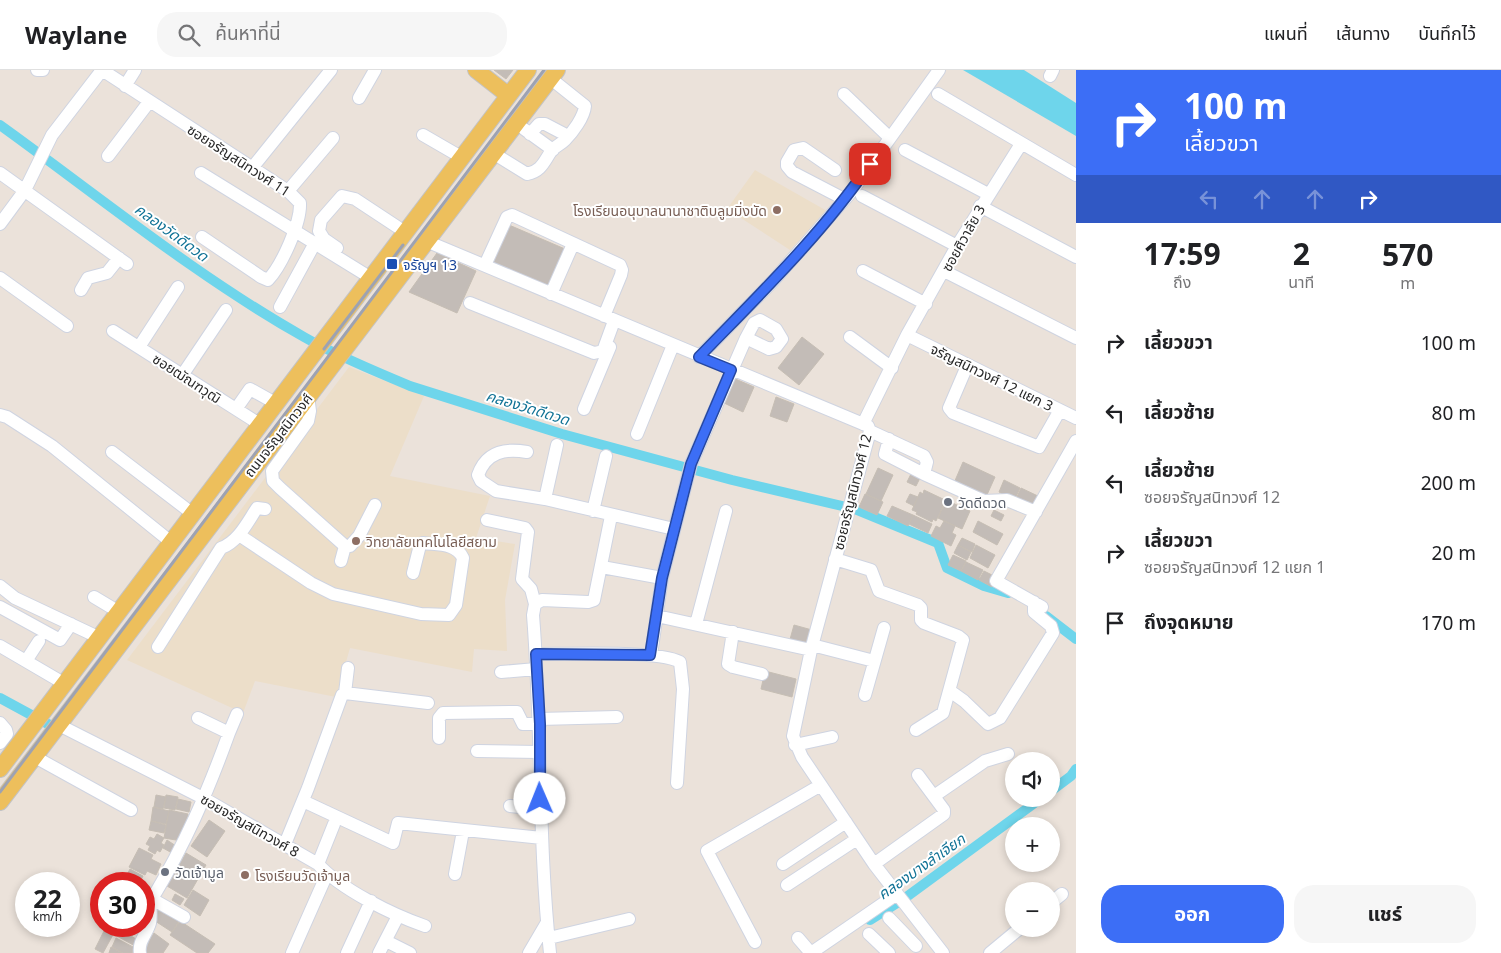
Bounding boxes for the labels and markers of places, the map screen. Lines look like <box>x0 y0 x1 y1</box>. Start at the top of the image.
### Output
pin <box>849 143 891 185</box>
place label: โรงเรียนอนุบาลนานาชาติบลูมมิ่งบัด <box>573 201 767 220</box>
marker: โรงเรียนอนุบาลนานาชาติบลูมมิ่งบัด <box>771 204 783 216</box>
place label: จรัญฯ 13 <box>403 255 457 274</box>
marker: จรัญฯ 13 <box>385 257 399 271</box>
place label: วัดดีดวด <box>958 493 1006 512</box>
marker: วัดดีดวด <box>942 496 954 508</box>
place label: วิทยาลัยเทคโนโลยีสยาม <box>365 532 497 551</box>
marker: วิทยาลัยเทคโนโลยีสยาม <box>350 535 362 547</box>
place label: วัดเจ้ามูล <box>175 863 224 882</box>
marker: วัดเจ้ามูล <box>159 866 171 878</box>
place label: โรงเรียนวัดเจ้ามูล <box>255 866 350 885</box>
marker: โรงเรียนวัดเจ้ามูล <box>239 869 251 881</box>

